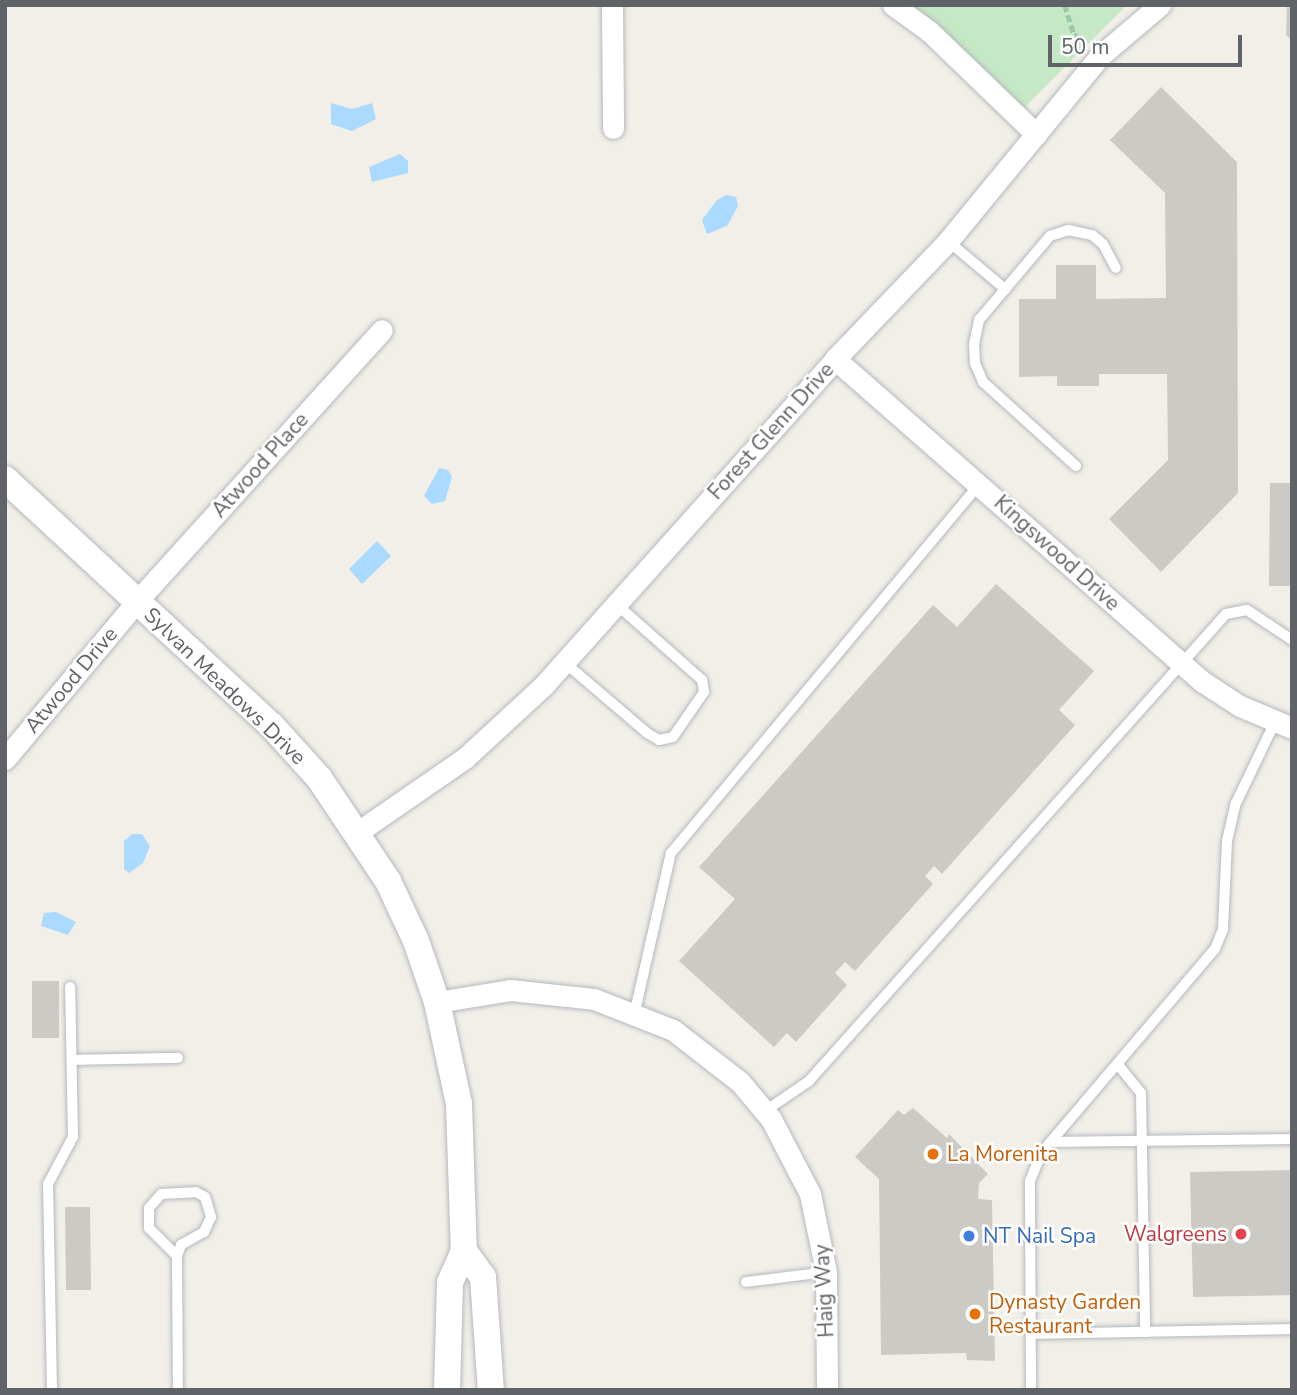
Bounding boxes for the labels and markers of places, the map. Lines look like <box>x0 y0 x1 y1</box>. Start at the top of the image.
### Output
place label: La Morenita <box>947 1141 1058 1167</box>
marker: La Morenita <box>925 1146 941 1162</box>
place label: Walgreens <box>1124 1221 1227 1247</box>
place label: NT Nail Spa <box>983 1223 1096 1249</box>
marker: Walgreens <box>1233 1226 1249 1242</box>
marker: NT Nail Spa <box>961 1228 977 1244</box>
place label: Dynasty Garden Restaurant <box>989 1289 1141 1339</box>
marker: Dynasty Garden Restaurant <box>967 1306 983 1322</box>

